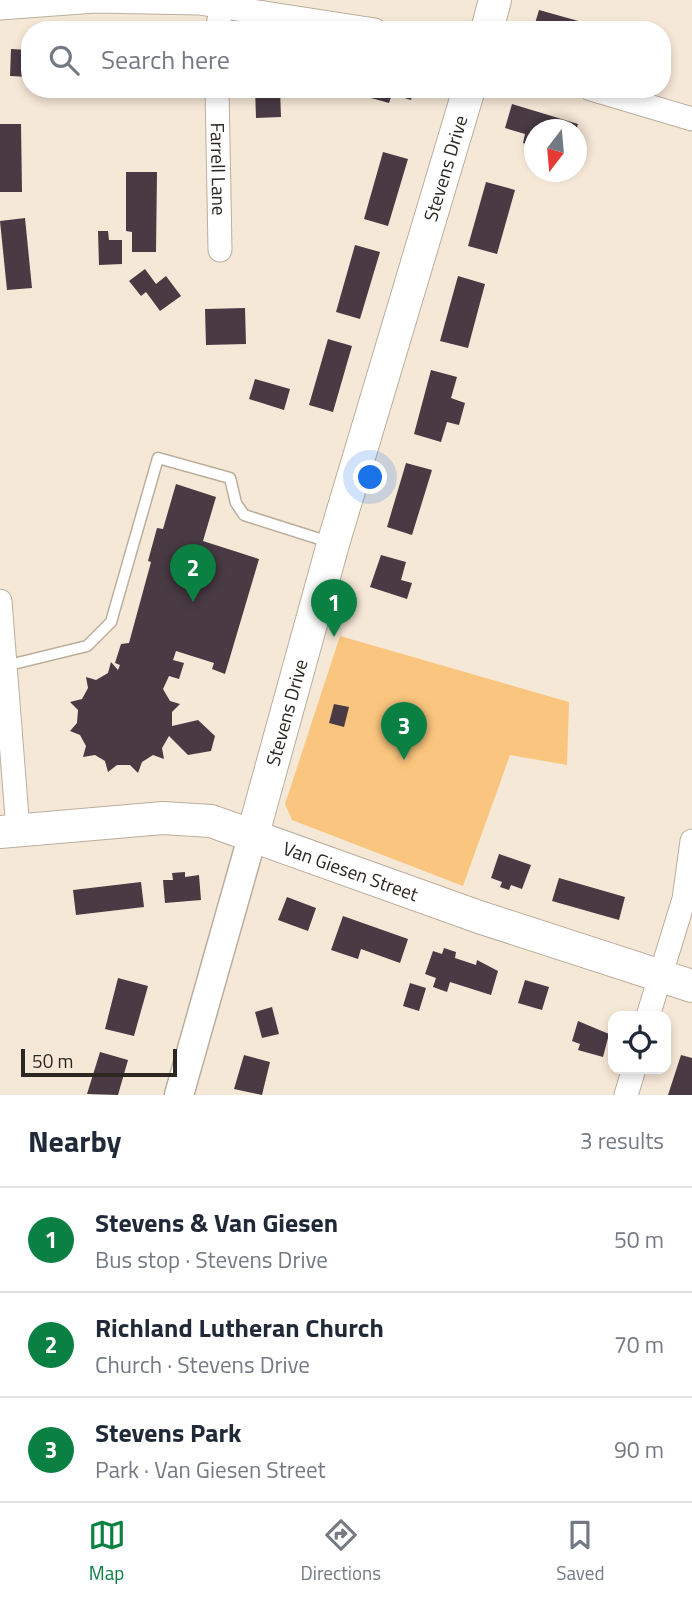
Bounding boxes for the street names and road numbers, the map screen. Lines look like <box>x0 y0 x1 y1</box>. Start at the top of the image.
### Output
street label: Stevens Drive <box>415 111 474 225</box>
street label: Farrell Lane <box>204 122 234 216</box>
street label: Stevens Drive <box>257 656 315 769</box>
street label: Van Giesen Street <box>279 833 423 908</box>

